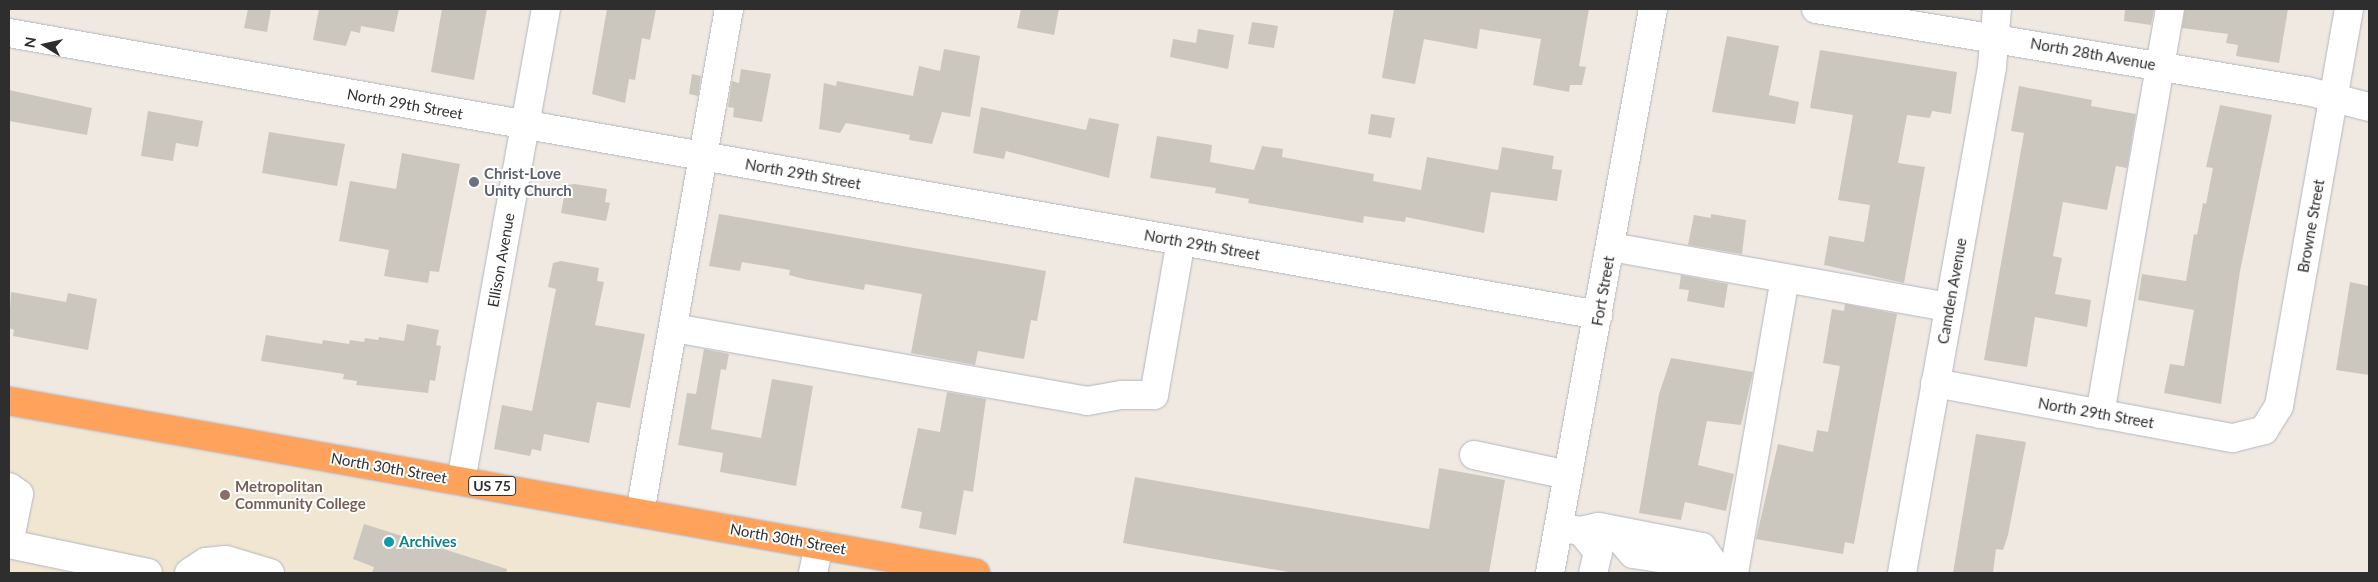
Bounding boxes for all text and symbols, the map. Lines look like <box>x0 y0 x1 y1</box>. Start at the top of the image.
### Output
north arrow <box>20 20 70 70</box>
street label: North 28th Avenue <box>2029 34 2157 74</box>
text: N <box>20 36 39 49</box>
street label: North 29th Street <box>346 85 464 123</box>
street label: North 29th Street <box>744 155 862 193</box>
place label: Christ-Love Unity Church <box>484 164 572 199</box>
marker: Christ-Love Unity Church <box>468 176 480 188</box>
street label: Browne Street <box>2294 178 2328 274</box>
street label: Ellison Avenue <box>484 211 518 309</box>
street label: North 29th Street <box>1143 226 1261 264</box>
street label: Camden Avenue <box>1934 236 1970 346</box>
street label: Fort Street <box>1588 255 1618 327</box>
street label: North 29th Street <box>2037 394 2155 432</box>
street label: North 30th Street <box>330 449 448 487</box>
road number: US 75 <box>467 474 517 498</box>
place label: Metropolitan Community College <box>235 477 366 512</box>
marker: Metropolitan Community College <box>219 489 231 501</box>
street label: North 30th Street <box>729 520 847 558</box>
place label: Archives <box>399 533 457 551</box>
marker: Archives <box>383 536 395 548</box>

